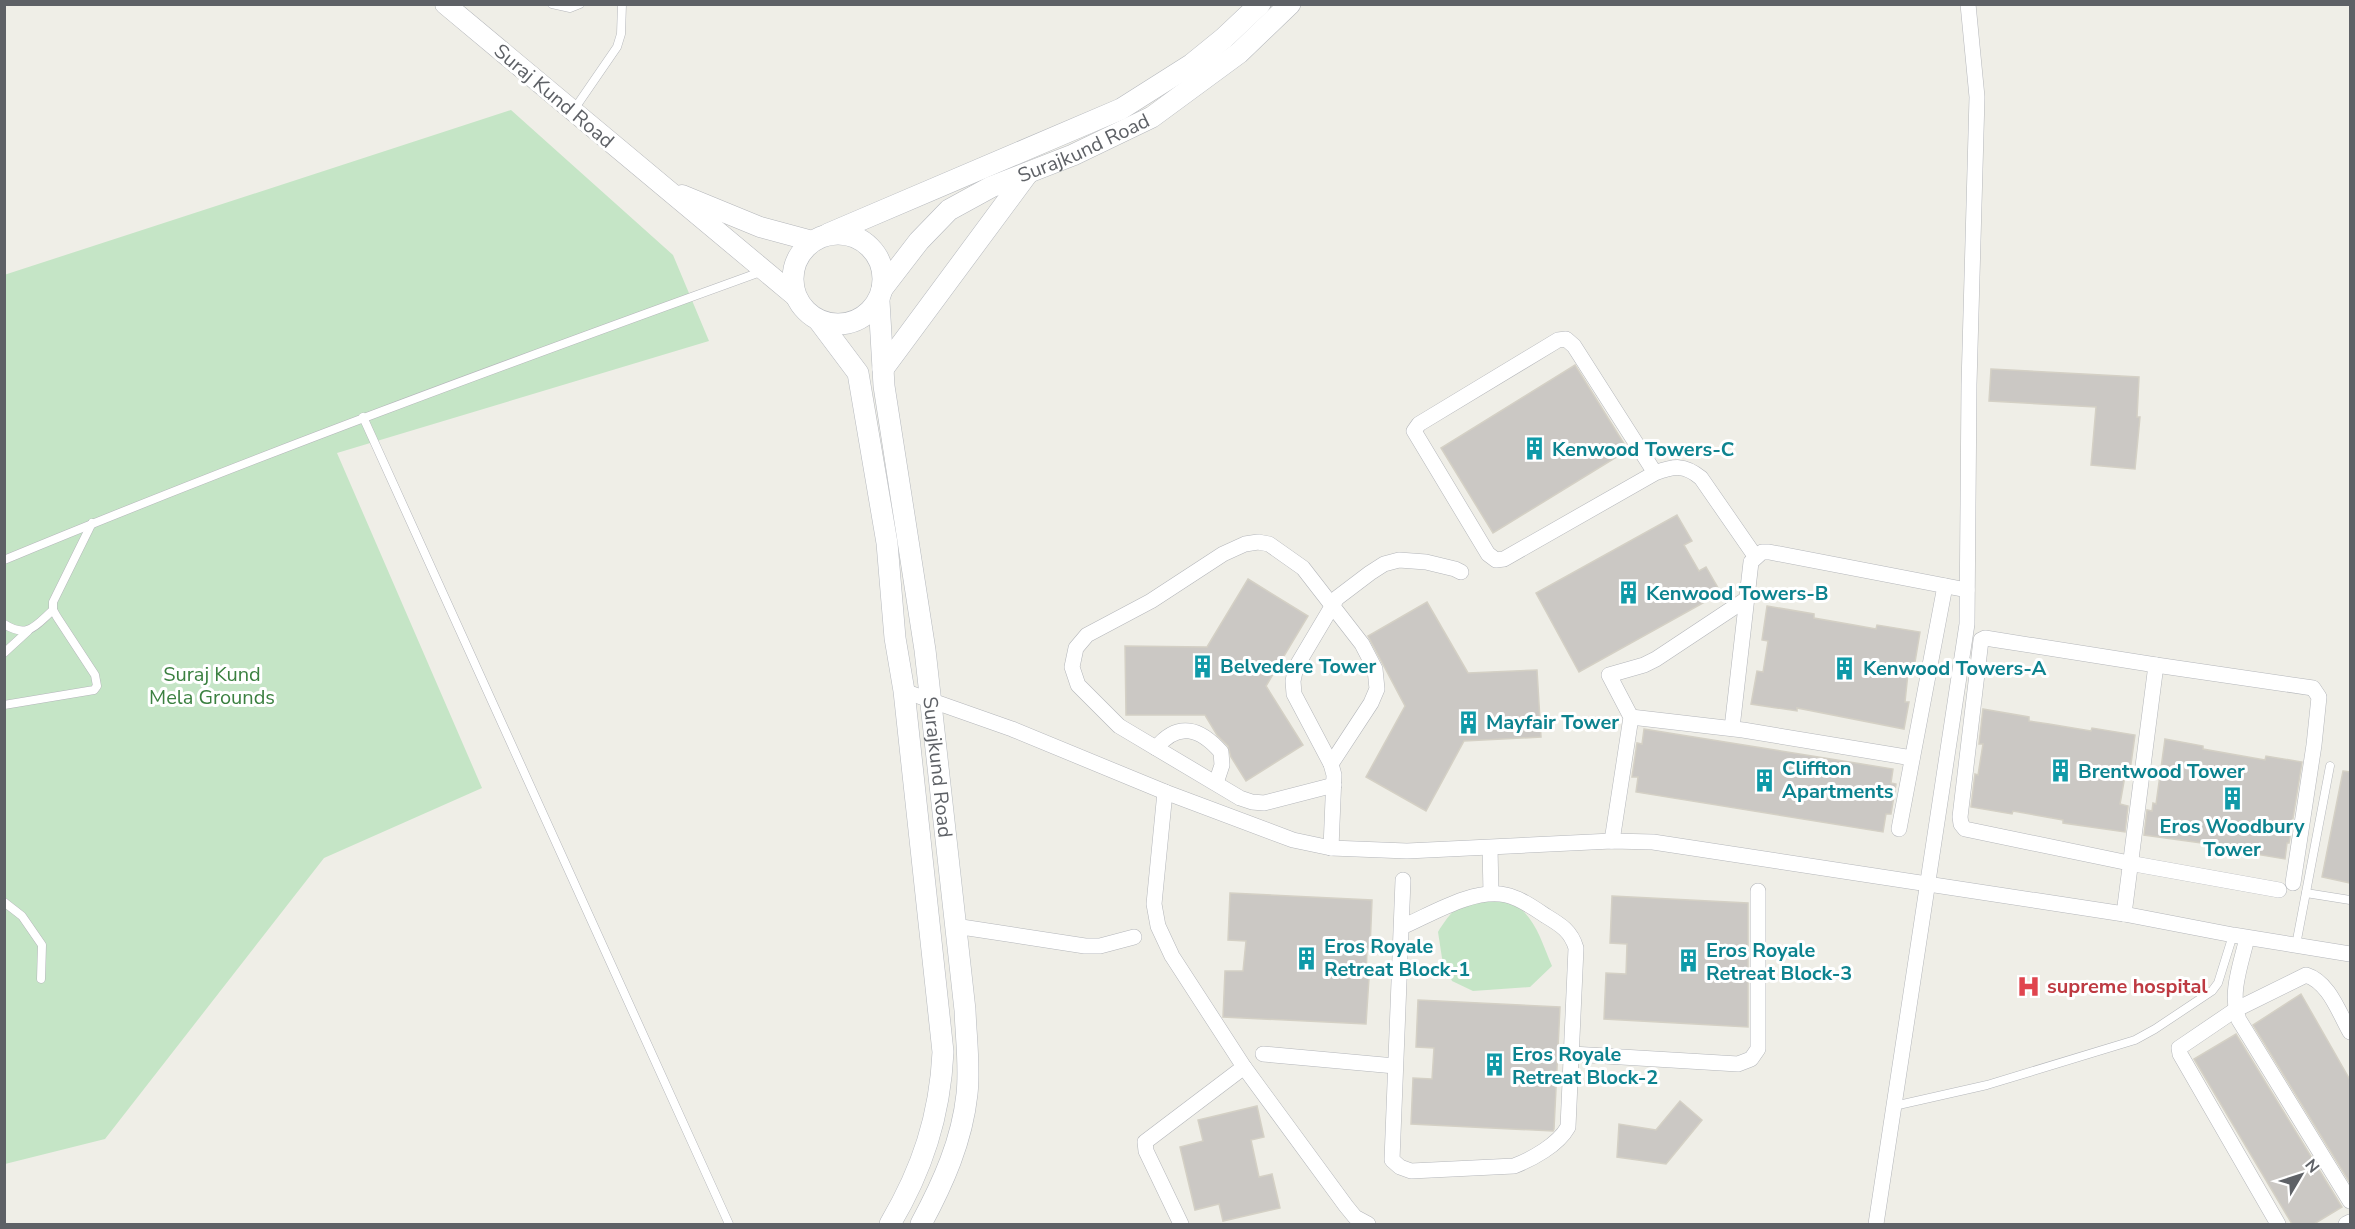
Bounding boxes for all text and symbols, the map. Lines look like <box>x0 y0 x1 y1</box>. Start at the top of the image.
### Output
street label: Suraj Kund Road <box>488 38 620 154</box>
street label: Surajkund Road <box>1013 107 1154 189</box>
building icon: Kenwood Towers-C <box>1521 436 1547 462</box>
place label: Kenwood Towers-C <box>1552 436 1734 463</box>
building icon: Kenwood Towers-B <box>1615 580 1641 606</box>
place label: Kenwood Towers-B <box>1646 580 1829 607</box>
building icon: Belvedere Tower <box>1189 653 1215 679</box>
place label: Belvedere Tower <box>1220 653 1377 680</box>
building icon: Kenwood Towers-A <box>1832 655 1858 681</box>
place label: Kenwood Towers-A <box>1863 655 2046 682</box>
park label: Suraj Kund Mela Grounds <box>149 661 275 711</box>
street label: Surajkund Road <box>917 695 959 839</box>
building icon: Mayfair Tower <box>1455 709 1481 735</box>
place label: Mayfair Tower <box>1486 709 1619 736</box>
place label: Cliffton Apartments <box>1782 755 1894 805</box>
building icon: Brentwood Tower <box>2047 758 2073 784</box>
place label: Brentwood Tower <box>2078 758 2245 785</box>
building icon: Cliffton Apartments <box>1751 767 1777 793</box>
building icon: Eros Woodbury Tower <box>2219 786 2245 812</box>
place label: Eros Woodbury Tower <box>2160 813 2305 863</box>
place label: Eros Royale Retreat Block-1 <box>1324 933 1470 983</box>
place label: Eros Royale Retreat Block-3 <box>1706 937 1852 987</box>
building icon: Eros Royale Retreat Block-1 <box>1293 945 1319 971</box>
building icon: Eros Royale Retreat Block-3 <box>1675 948 1701 974</box>
hospital icon: supreme hospital <box>2016 973 2042 999</box>
place label: supreme hospital <box>2047 973 2208 1000</box>
place label: Eros Royale Retreat Block-2 <box>1512 1041 1658 1091</box>
building icon: Eros Royale Retreat Block-2 <box>1481 1052 1507 1078</box>
north arrow <box>2271 1145 2331 1205</box>
text: N <box>2300 1155 2324 1178</box>

